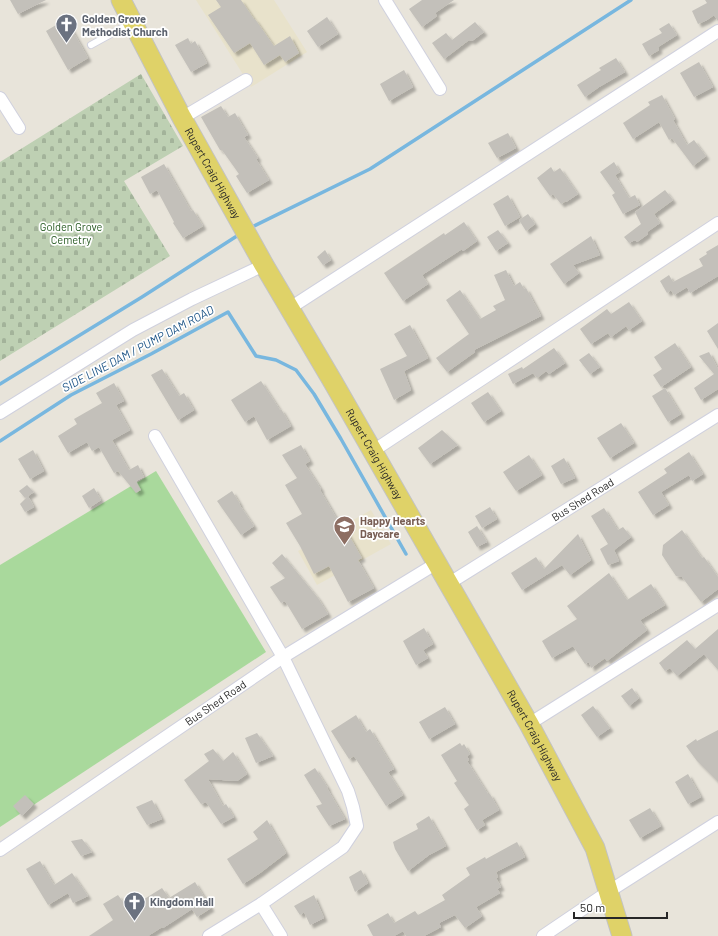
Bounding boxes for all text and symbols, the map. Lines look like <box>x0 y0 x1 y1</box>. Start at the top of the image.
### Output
church icon: Golden Grove Methodist Church <box>54 12 80 45</box>
place label: Golden Grove Methodist Church <box>82 12 168 38</box>
street label: Rupert Craig Highway <box>183 125 244 221</box>
park label: Golden Grove Cemetry <box>40 220 102 246</box>
water label: SIDE LINE DAM / PUMP DAM ROAD <box>59 302 217 394</box>
street label: Rupert Craig Highway <box>344 406 406 501</box>
street label: Bus Shed Road <box>549 475 616 524</box>
school or university icon: Happy Hearts Daycare <box>331 514 357 547</box>
place label: Happy Hearts Daycare <box>360 514 426 540</box>
street label: Bus Shed Road <box>182 677 248 728</box>
street label: Rupert Craig Highway <box>505 687 565 783</box>
church icon: Kingdom Hall <box>122 889 148 922</box>
scale bar <box>574 894 667 920</box>
place label: Kingdom Hall <box>150 895 214 908</box>
text: 50 m <box>580 900 605 914</box>

